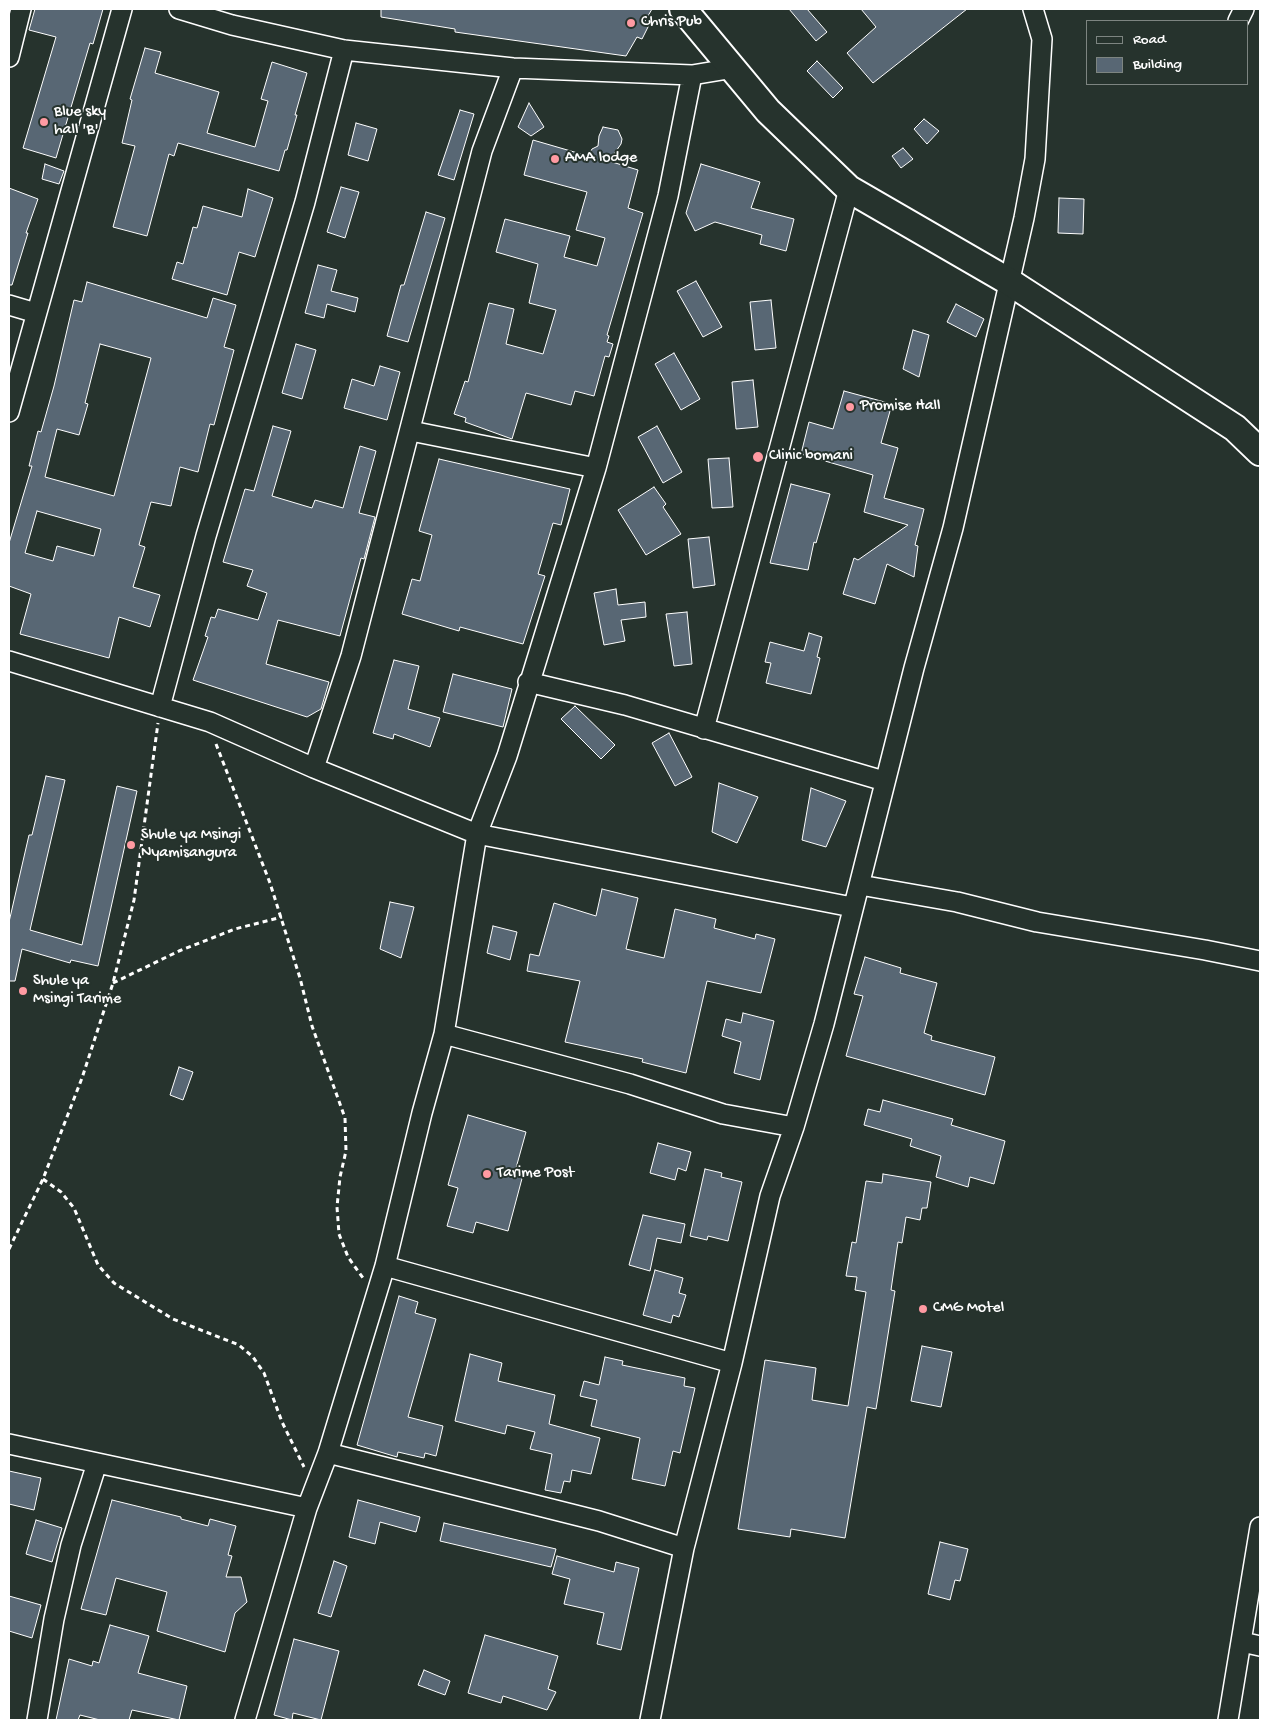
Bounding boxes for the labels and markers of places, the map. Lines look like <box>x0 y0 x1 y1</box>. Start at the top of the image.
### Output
place label: Chris Pub <box>641 13 702 33</box>
marker: Chris Pub <box>625 17 637 29</box>
place label: Blue sky hall 'B' <box>54 103 106 141</box>
marker: Blue sky hall 'B' <box>38 116 50 128</box>
place label: AMA lodge <box>565 149 637 169</box>
marker: AMA lodge <box>549 153 561 165</box>
place label: Promise Hall <box>860 397 941 417</box>
marker: Promise Hall <box>844 401 856 413</box>
place label: Clinic bomani <box>769 447 853 467</box>
marker: Clinic bomani <box>751 450 765 464</box>
place label: Shule ya Msingi Nyamisangura <box>141 826 241 864</box>
marker: Shule ya Msingi Nyamisangura <box>125 839 137 851</box>
place label: Shule ya Msingi Tarime <box>33 972 121 1010</box>
marker: Shule ya Msingi Tarime <box>17 985 29 997</box>
place label: Tarime Post <box>497 1164 574 1184</box>
marker: Tarime Post <box>481 1168 493 1180</box>
place label: CMG Motel <box>933 1299 1004 1319</box>
marker: CMG Motel <box>917 1303 929 1315</box>

